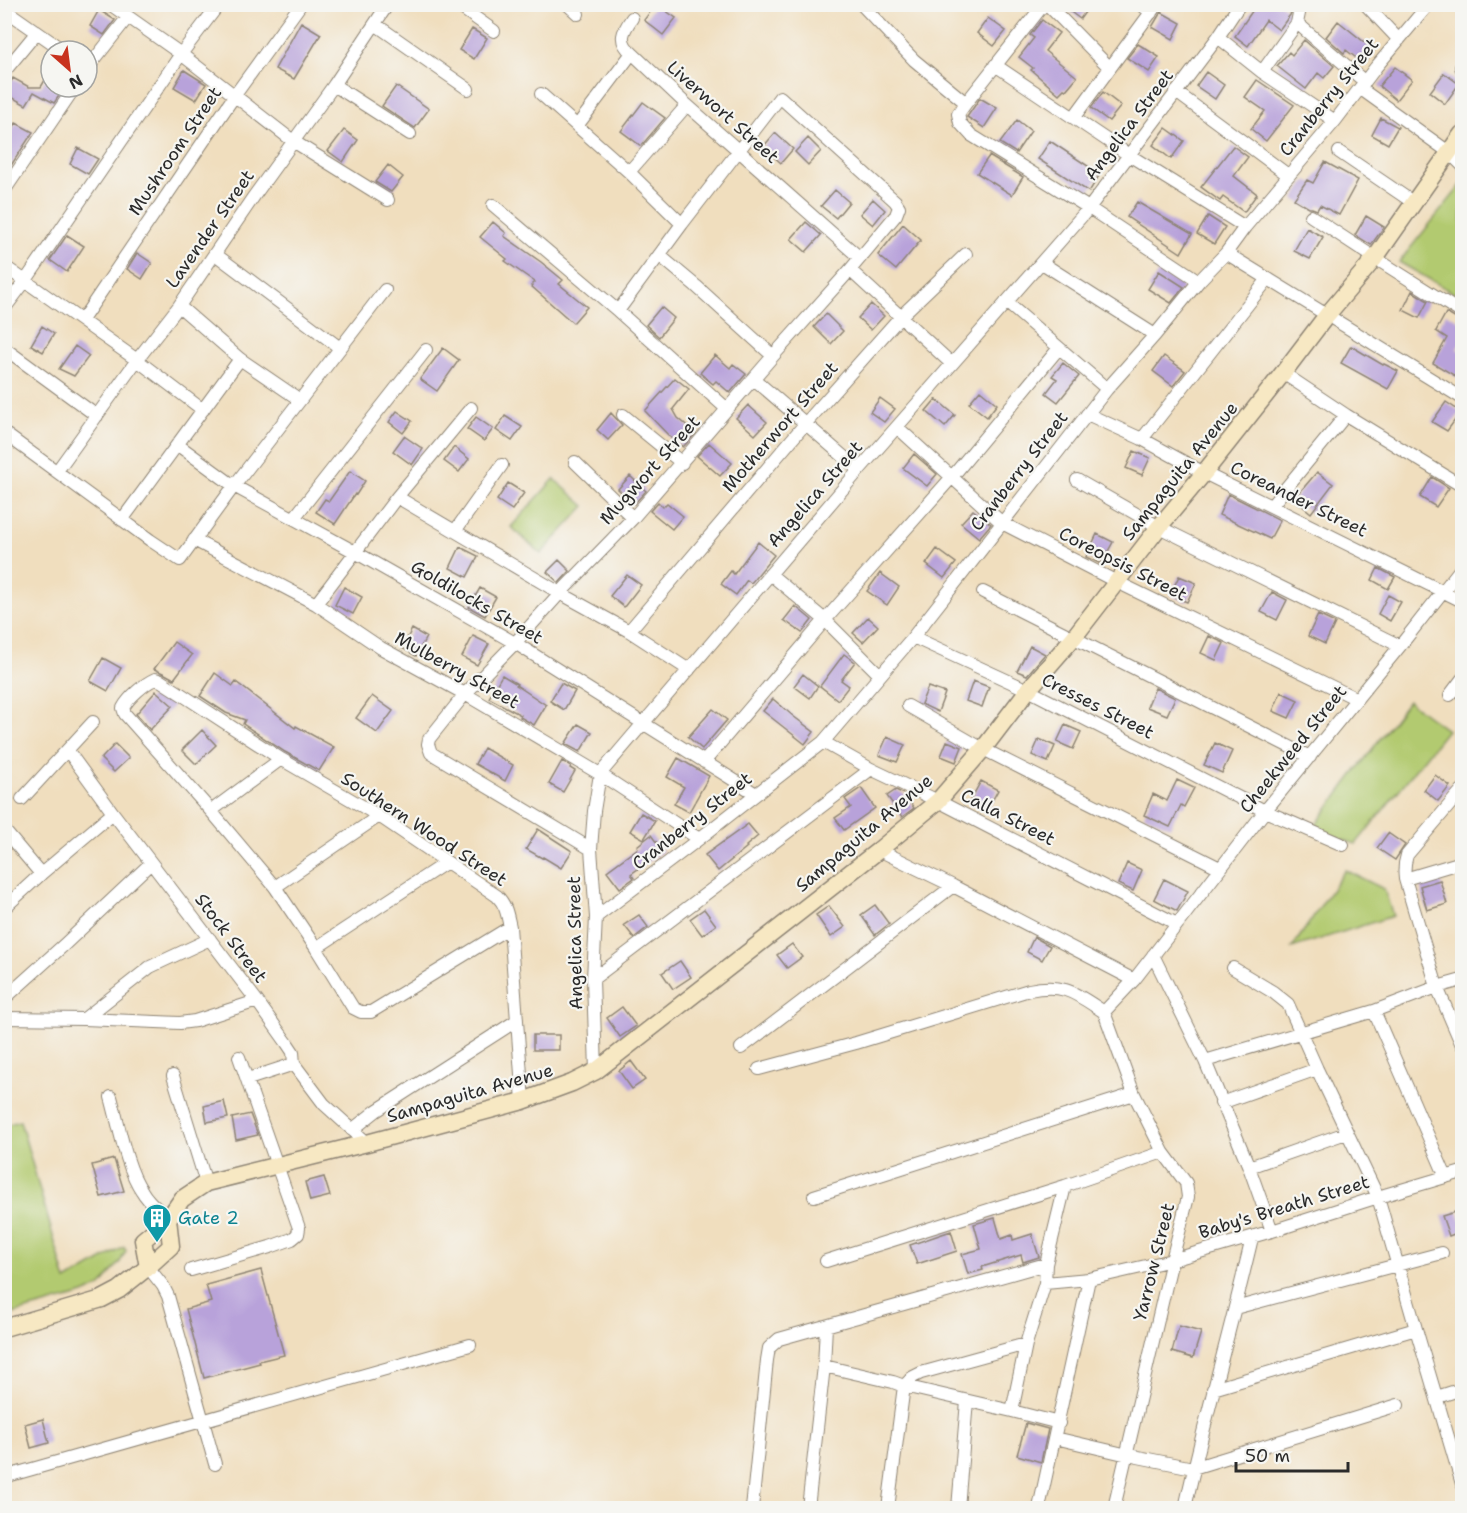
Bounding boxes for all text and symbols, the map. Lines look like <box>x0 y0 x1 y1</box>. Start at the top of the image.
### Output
street label: Cranberry Street <box>1274 33 1384 161</box>
north arrow <box>39 39 99 99</box>
street label: Liverwort Street <box>662 55 784 169</box>
street label: Angelica Street <box>1079 64 1179 186</box>
text: N <box>65 70 86 94</box>
street label: Mushroom Street <box>123 82 227 220</box>
street label: Lavender Street <box>160 165 260 293</box>
street label: Motherwort Street <box>717 356 844 497</box>
street label: Sampaguita Avenue <box>1117 397 1243 545</box>
street label: Cranberry Street <box>965 406 1073 536</box>
street label: Mugwort Street <box>594 410 706 530</box>
street label: Angelica Street <box>762 435 868 552</box>
street label: Coreander Street <box>1226 455 1372 543</box>
street label: Coreopsis Street <box>1055 521 1191 607</box>
street label: Goldilocks Street <box>407 554 548 650</box>
street label: Mulberry Street <box>390 626 524 714</box>
street label: Cresses Street <box>1038 667 1158 745</box>
street label: Cheekweed Street <box>1234 680 1352 818</box>
street label: Southern Wood Street <box>336 766 512 892</box>
street label: Cranberry Street <box>627 767 757 875</box>
street label: Sampaguita Avenue <box>790 769 938 897</box>
street label: Calla Street <box>957 783 1059 851</box>
street label: Angelica Street <box>562 876 588 1010</box>
street label: Stock Street <box>189 888 273 988</box>
street label: Sampaguita Avenue <box>384 1058 556 1128</box>
street label: Baby's Breath Street <box>1196 1170 1372 1244</box>
street label: Yarrow Street <box>1128 1200 1180 1323</box>
building icon: Gate 2 <box>141 1202 173 1244</box>
place label: Gate 2 <box>178 1206 239 1230</box>
scale bar <box>1236 1435 1348 1473</box>
text: 50 m <box>1245 1444 1290 1468</box>

